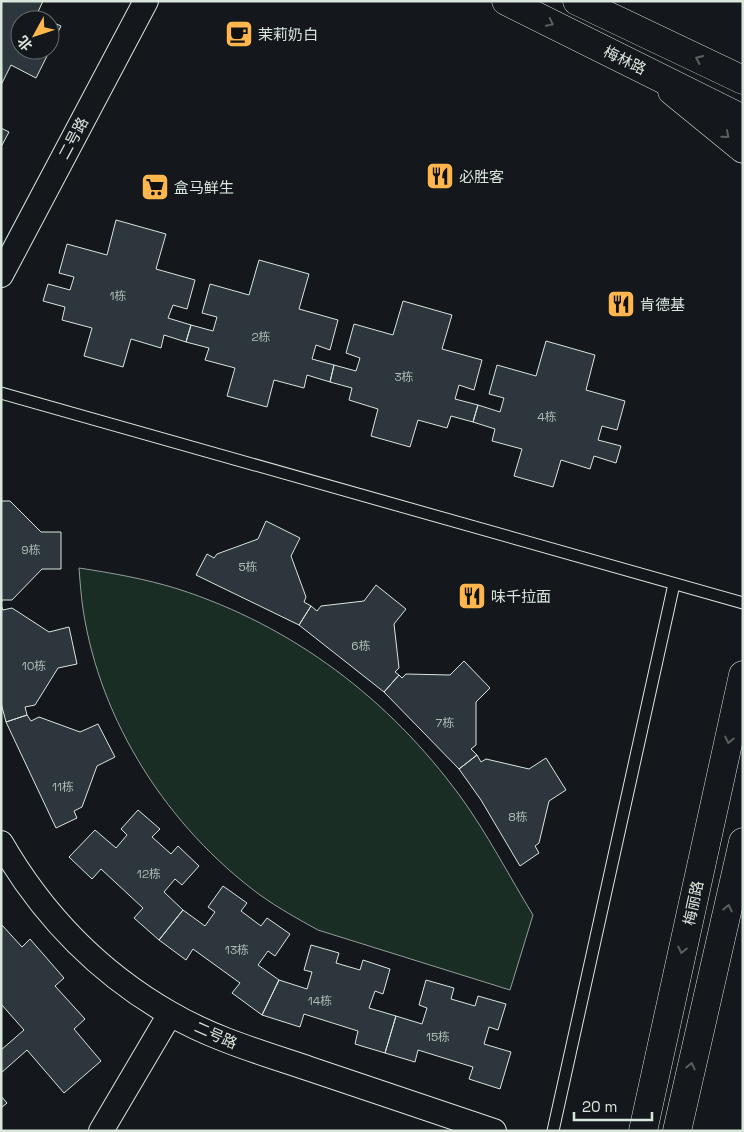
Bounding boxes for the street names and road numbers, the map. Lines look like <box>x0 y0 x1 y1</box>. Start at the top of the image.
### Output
street label: 梅林路 <box>601 42 649 78</box>
street label: 二号路 <box>54 114 92 162</box>
street label: 梅丽路 <box>679 879 707 927</box>
street label: 二号路 <box>192 1017 240 1053</box>

